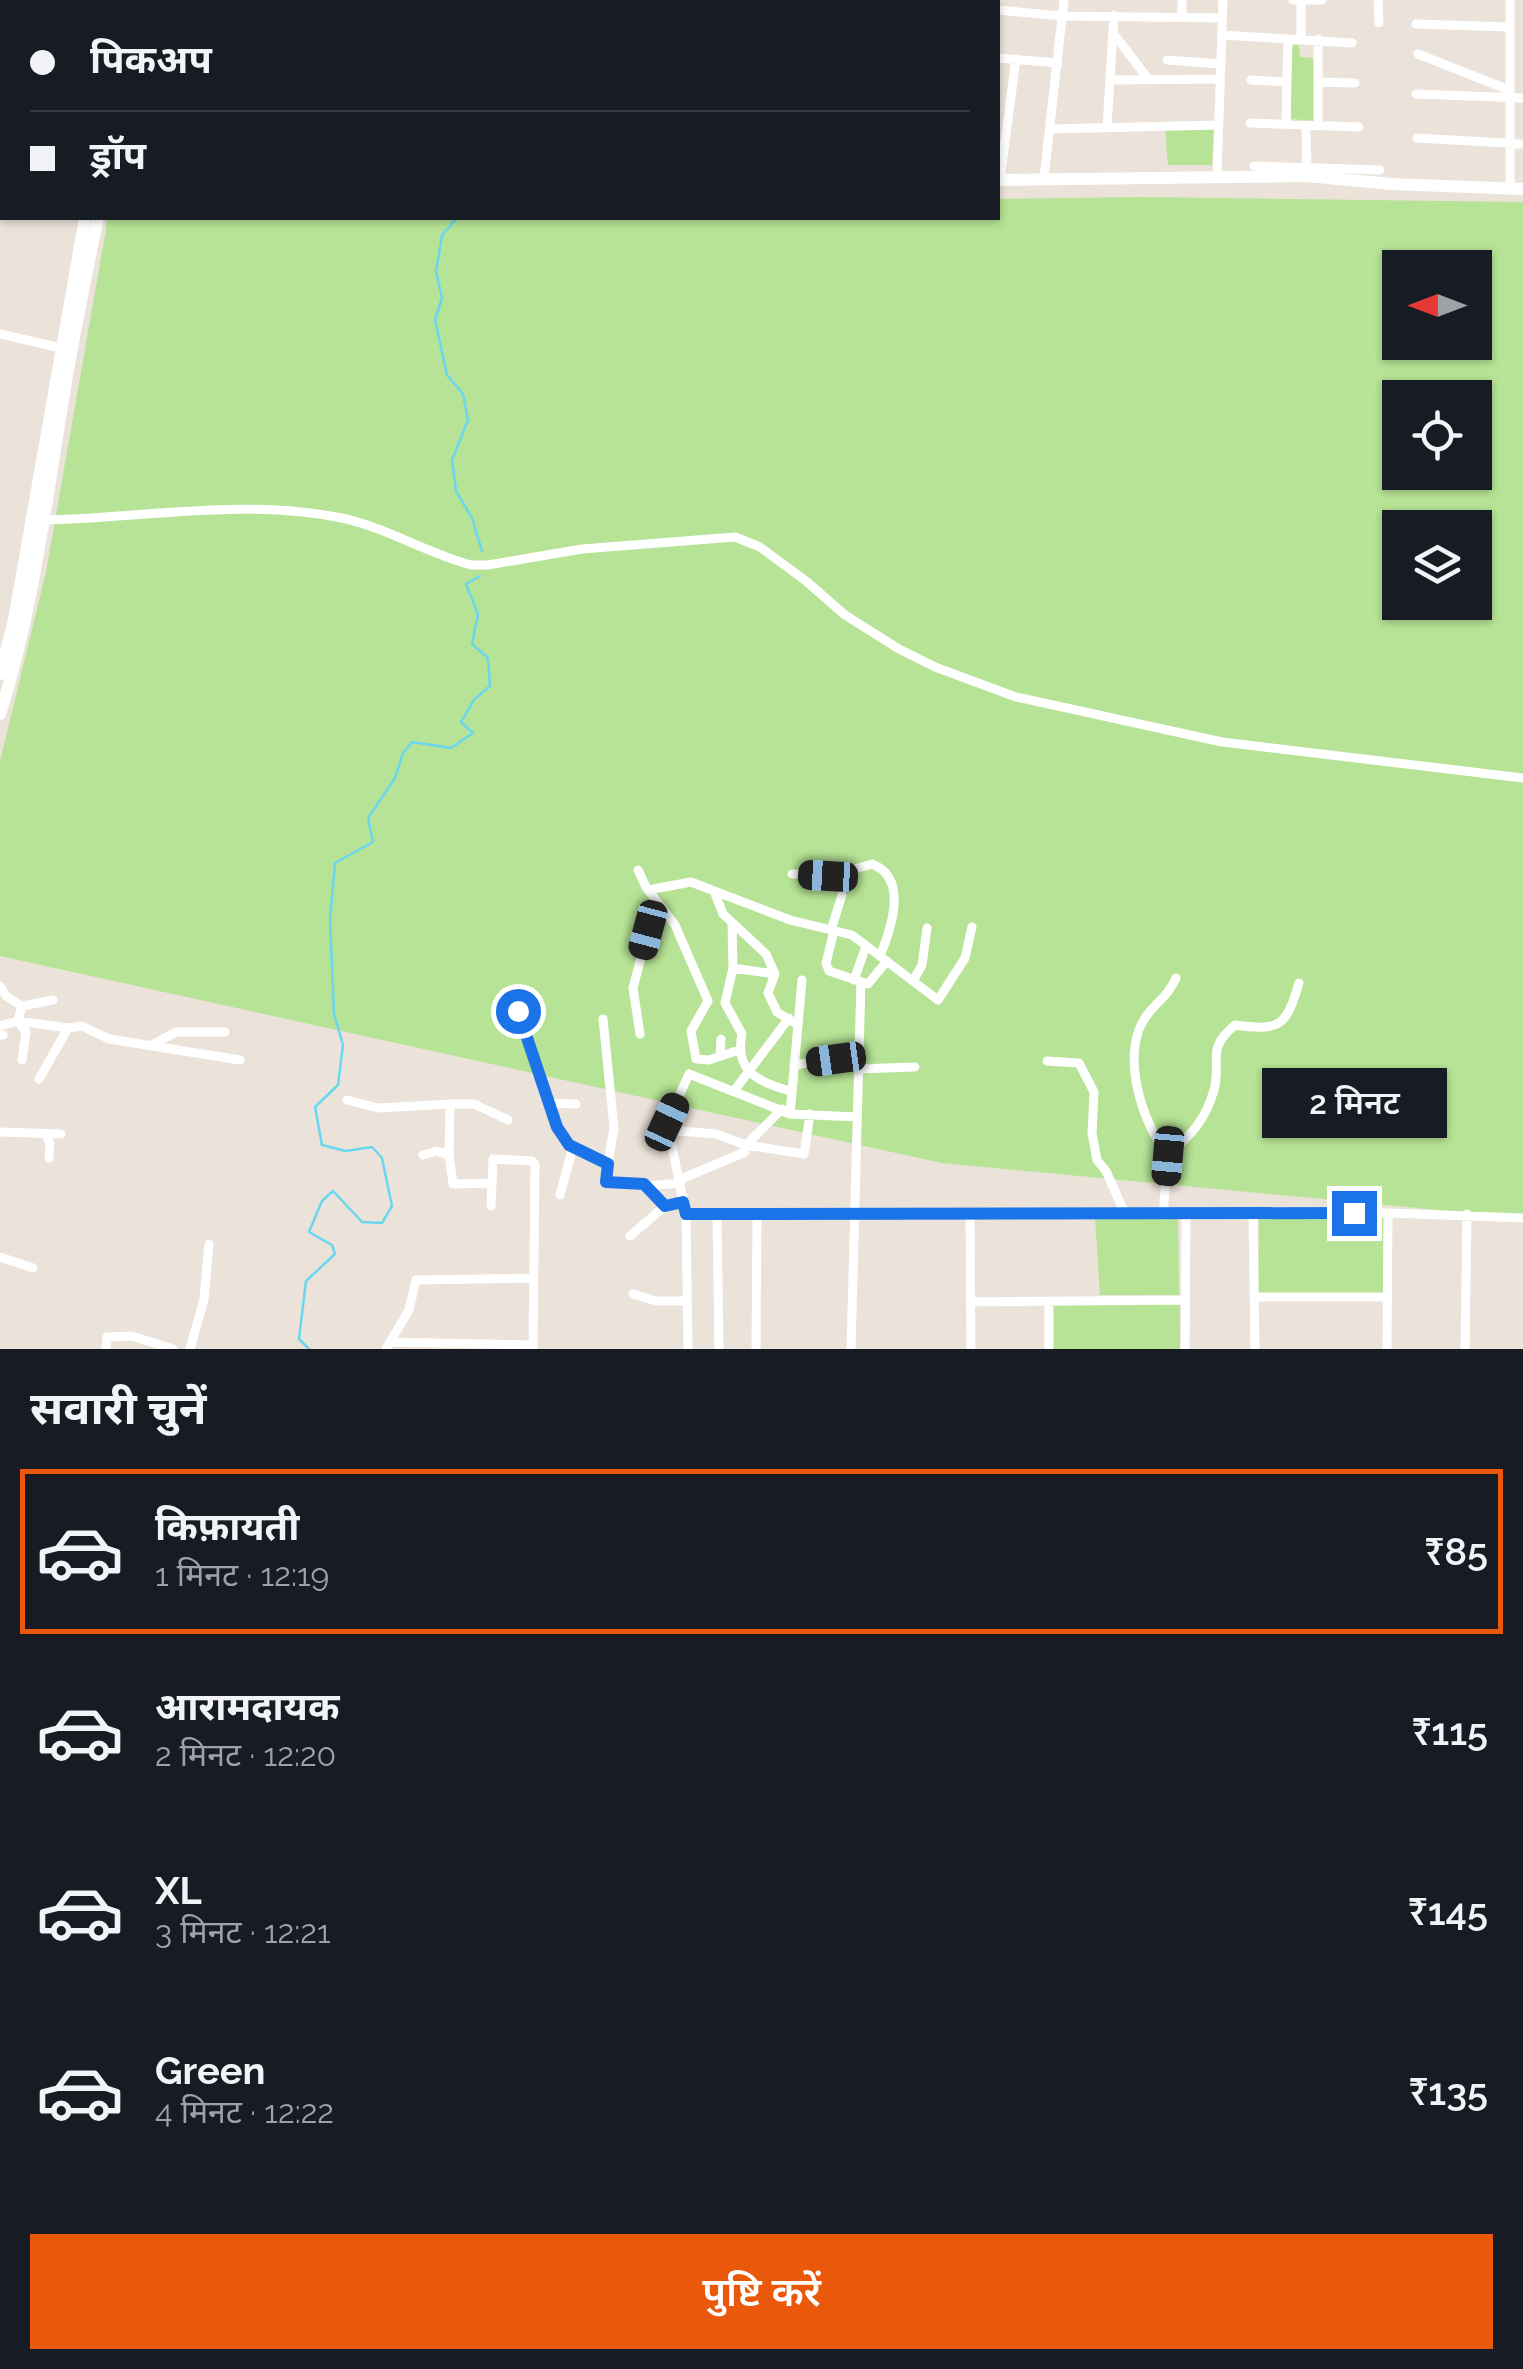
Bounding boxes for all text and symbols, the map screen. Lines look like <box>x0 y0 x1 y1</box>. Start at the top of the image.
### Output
text: पिकअप <box>90 37 212 82</box>
text: ड्रॉप <box>90 133 146 178</box>
north arrow <box>1382 250 1492 360</box>
map controls <box>1382 250 1492 620</box>
button: locate <box>1382 380 1492 490</box>
button: layers <box>1382 510 1492 620</box>
car <box>797 859 859 893</box>
car <box>626 897 670 963</box>
route start <box>496 989 541 1034</box>
car <box>804 1040 868 1078</box>
callout: 2 मिनट <box>1262 1068 1446 1138</box>
text: 2 मिनट <box>1309 1084 1400 1121</box>
car <box>641 1088 693 1156</box>
car <box>1150 1125 1186 1187</box>
route end <box>1332 1191 1377 1236</box>
text: सवारी चुनें <box>30 1382 206 1435</box>
text: किफ़ायती <box>155 1504 299 1549</box>
icon: car <box>35 1507 125 1597</box>
text: ₹85 <box>1425 1529 1488 1574</box>
text: 1 मिनट · 12:19 <box>155 1556 329 1593</box>
text: आरामदायक <box>155 1684 339 1729</box>
icon: car <box>35 1687 125 1777</box>
text: ₹115 <box>1412 1709 1488 1754</box>
text: 2 मिनट · 12:20 <box>155 1736 336 1773</box>
icon: car <box>35 1867 125 1957</box>
text: XL <box>155 1868 202 1913</box>
text: ₹145 <box>1408 1889 1488 1934</box>
text: 3 मिनट · 12:21 <box>155 1913 331 1950</box>
icon: car <box>35 2047 125 2137</box>
text: Green <box>155 2048 265 2093</box>
text: ₹135 <box>1409 2069 1488 2114</box>
text: 4 मिनट · 12:22 <box>155 2093 334 2130</box>
button: पुष्टि करें <box>30 2234 1493 2349</box>

